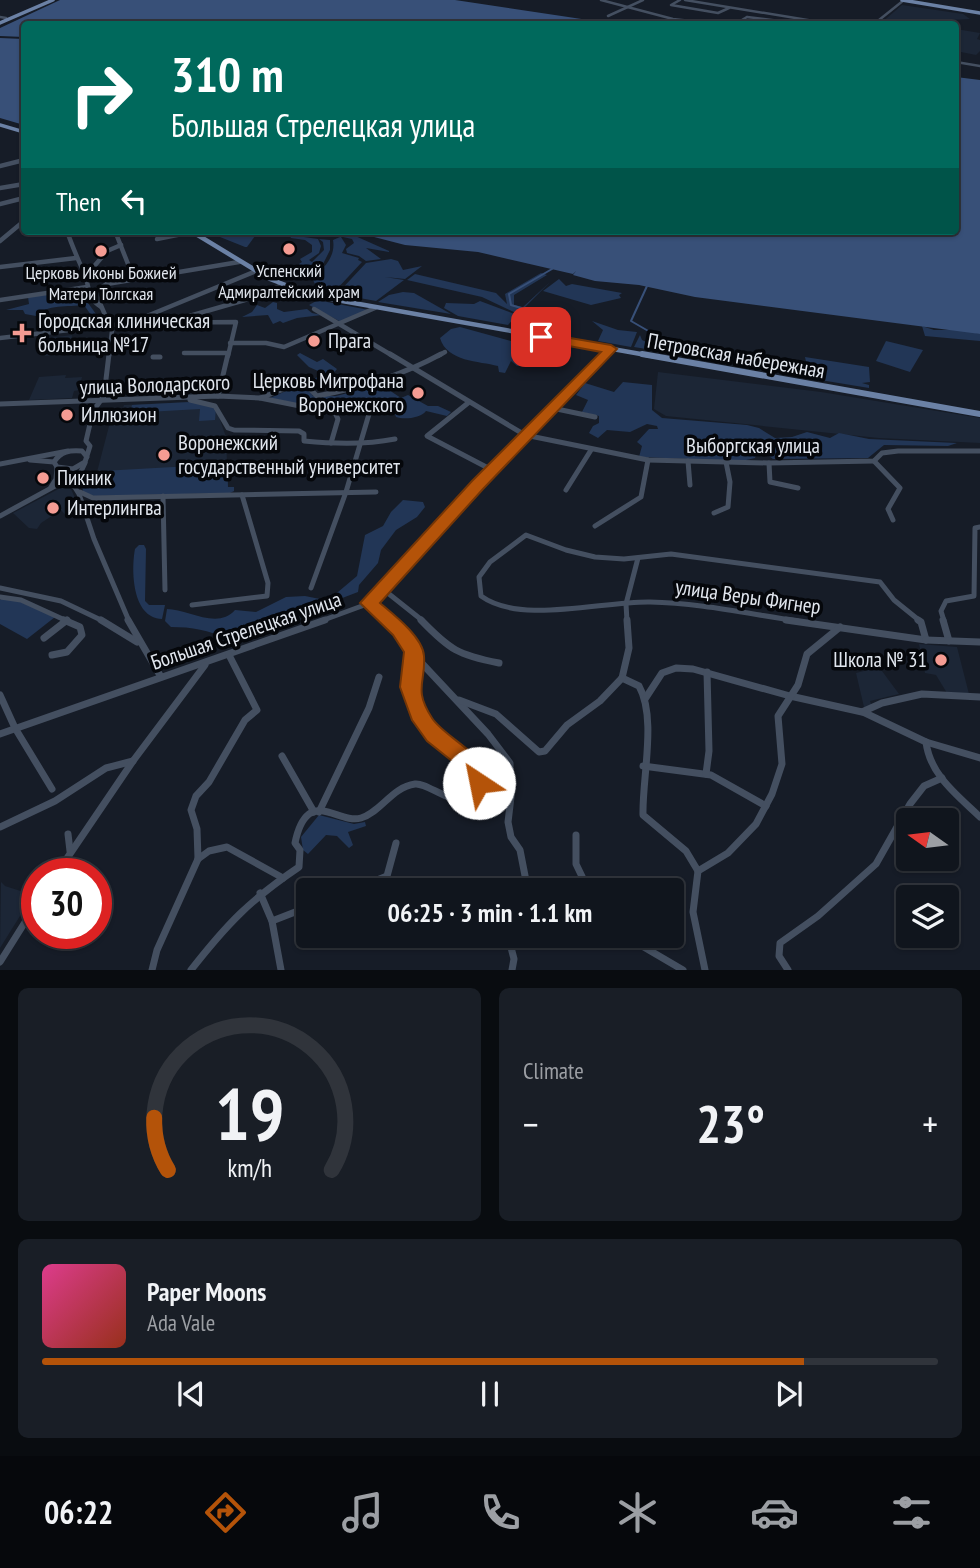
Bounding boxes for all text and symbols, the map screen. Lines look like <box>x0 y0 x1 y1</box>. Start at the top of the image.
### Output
text: 310 m <box>171 42 284 106</box>
icon: right <box>56 49 147 140</box>
text: Большая Стрелецкая улица <box>171 104 475 146</box>
icon: left <box>115 182 153 220</box>
text: Then <box>56 185 101 218</box>
marker: Успенский Адмиралтейский храм <box>281 241 297 257</box>
marker: Церковь Иконы Божией Матери Толгская <box>93 243 109 259</box>
place label: Успенский Адмиралтейский храм <box>218 259 360 303</box>
place label: Церковь Иконы Божией Матери Толгская <box>25 261 177 305</box>
place label: Городская клиническая больница №17 <box>38 307 210 358</box>
pin <box>511 307 571 367</box>
icon: arrive <box>522 318 560 356</box>
marker: Городская клиническая больница №17 <box>12 323 32 343</box>
place label: Прага <box>328 327 371 354</box>
street label: Петровская набережная <box>645 327 827 384</box>
marker: Прага <box>306 333 322 349</box>
place label: Церковь Митрофана Воронежского <box>253 367 404 418</box>
street label: улица Володарского <box>79 368 231 401</box>
marker: Церковь Митрофана Воронежского <box>410 385 426 401</box>
place label: Иллюзион <box>81 401 157 428</box>
marker: Иллюзион <box>59 407 75 423</box>
place label: Воронежский государственный университет <box>178 429 400 480</box>
street label: Выборгская улица <box>686 432 820 459</box>
marker: Воронежский государственный университет <box>156 447 172 463</box>
place label: Пикник <box>57 464 112 491</box>
marker: Пикник <box>35 470 51 486</box>
place label: Интерлингва <box>67 494 162 521</box>
marker: Интерлингва <box>45 500 61 516</box>
street label: улица Веры Фигнер <box>674 573 823 620</box>
street label: Большая Стрелецкая улица <box>147 585 345 676</box>
place label: Школа № 31 <box>833 646 927 673</box>
marker: Школа № 31 <box>933 652 949 668</box>
position arrow <box>442 746 516 820</box>
north arrow <box>896 808 959 872</box>
map controls <box>896 808 959 948</box>
speed limit sign: 30 <box>21 858 112 949</box>
button: layers <box>896 885 959 948</box>
text: 06:25 · 3 min · 1.1 km <box>388 896 592 929</box>
text: Climate <box>523 1056 584 1085</box>
text: 19 <box>215 1067 284 1161</box>
text: 23° <box>696 1090 765 1157</box>
text: − <box>523 1099 539 1148</box>
text: + <box>922 1099 938 1148</box>
text: km/h <box>227 1152 272 1184</box>
text: Paper Moons <box>147 1275 266 1308</box>
text: Ada Vale <box>147 1308 215 1337</box>
icon: previous <box>172 1375 210 1413</box>
icon: pause <box>471 1375 509 1413</box>
icon: next <box>770 1375 808 1413</box>
icon: directions <box>201 1488 250 1537</box>
icon: music <box>338 1488 387 1537</box>
icon: phone <box>476 1488 525 1537</box>
icon: climate <box>613 1488 662 1537</box>
icon: car <box>750 1488 799 1537</box>
icon: filters <box>887 1488 936 1537</box>
text: 06:22 <box>44 1491 113 1533</box>

